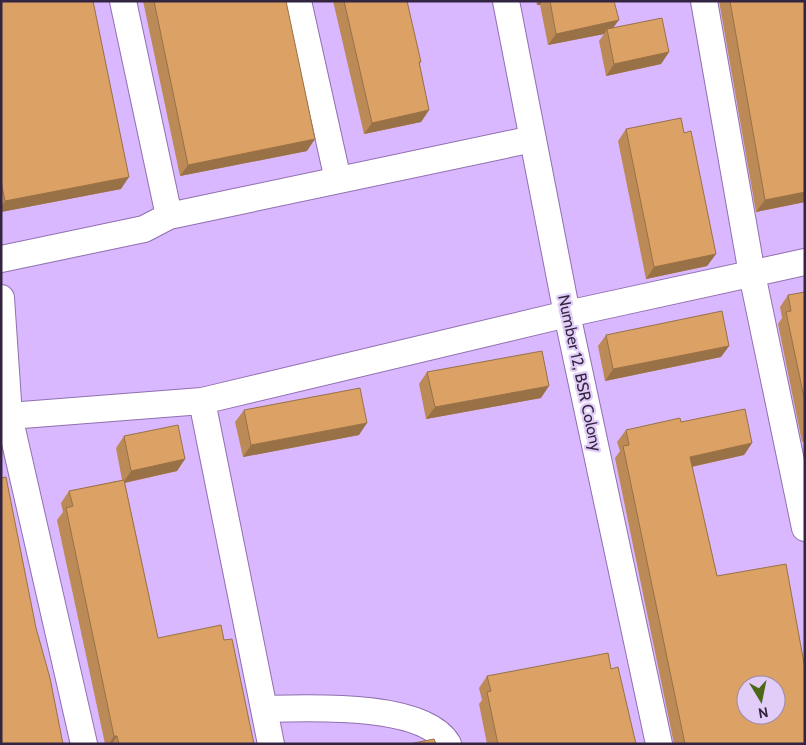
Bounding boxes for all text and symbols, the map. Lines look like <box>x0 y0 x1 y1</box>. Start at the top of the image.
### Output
street label: Number 12, BSR Colony <box>554 293 606 453</box>
north arrow <box>736 675 786 725</box>
text: N <box>757 703 770 723</box>

